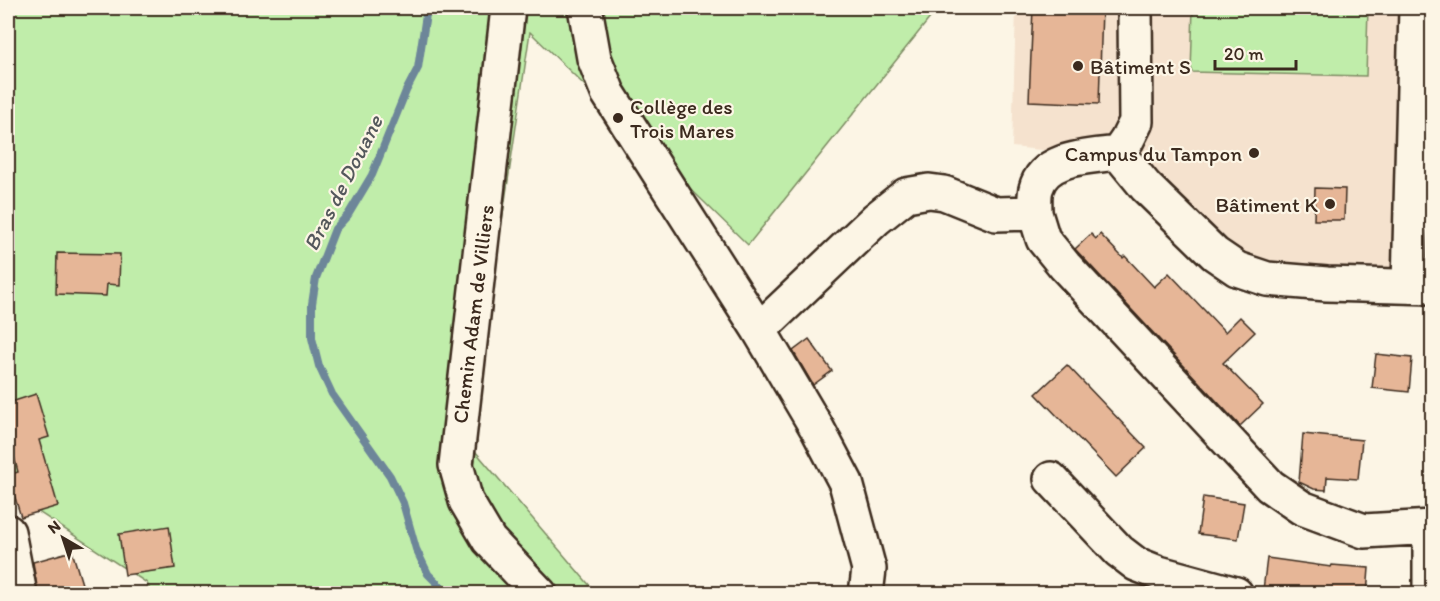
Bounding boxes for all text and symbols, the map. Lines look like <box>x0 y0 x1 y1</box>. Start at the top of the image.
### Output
scale bar <box>1215 33 1296 71</box>
text: 20 m <box>1224 43 1264 65</box>
place label: Bâtiment S <box>1090 54 1191 79</box>
marker: Bâtiment S <box>1071 59 1085 73</box>
place label: Collège des Trois Mares <box>630 94 734 143</box>
water label: Bras de Douane <box>297 110 389 255</box>
marker: Collège des Trois Mares <box>611 111 625 125</box>
place label: Campus du Tampon <box>1065 141 1242 166</box>
marker: Campus du Tampon <box>1247 146 1261 160</box>
place label: Bâtiment K <box>1215 192 1319 217</box>
marker: Bâtiment K <box>1323 197 1337 211</box>
street label: Chemin Adam de Villiers <box>447 203 499 425</box>
north arrow <box>33 508 93 568</box>
text: N <box>44 516 64 538</box>

